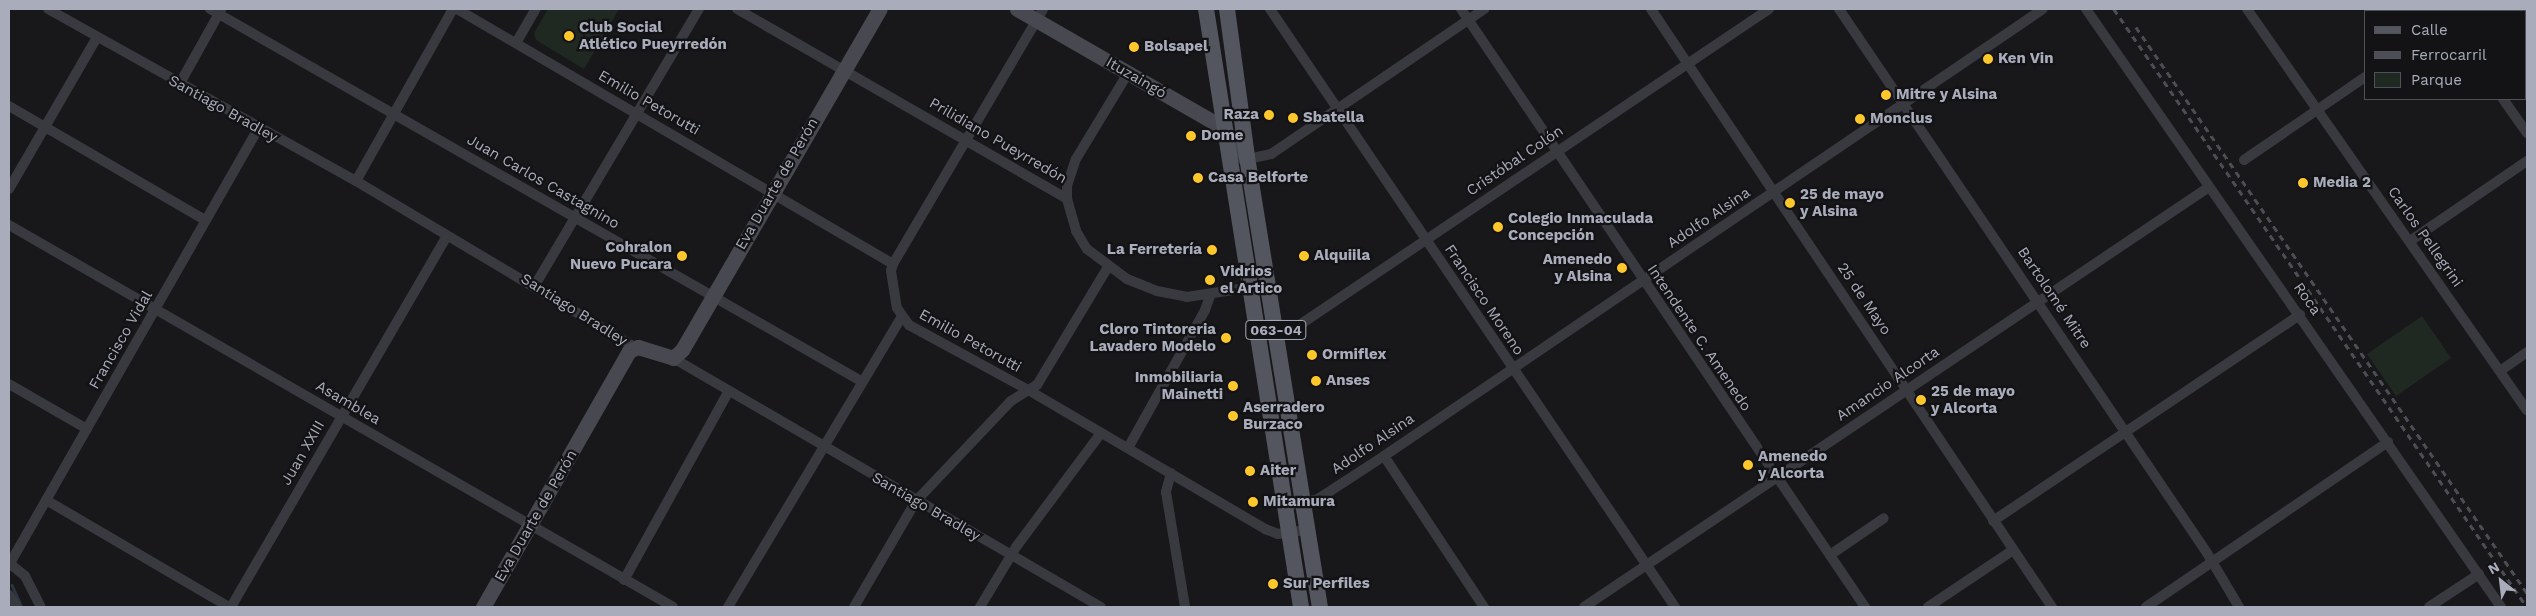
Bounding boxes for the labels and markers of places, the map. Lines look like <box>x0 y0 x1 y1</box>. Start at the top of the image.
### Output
place label: Club Social Atlético Pueyrredón <box>579 18 727 53</box>
marker: Club Social Atlético Pueyrredón <box>563 30 575 42</box>
place label: Bolsapel <box>1144 38 1208 56</box>
marker: Bolsapel <box>1128 41 1140 53</box>
place label: Ken Vin <box>1998 50 2054 68</box>
marker: Ken Vin <box>1982 53 1994 65</box>
place label: Mitre y Alsina <box>1896 86 1998 104</box>
marker: Mitre y Alsina <box>1880 89 1892 101</box>
place label: Raza <box>1224 106 1259 124</box>
marker: Raza <box>1263 109 1275 121</box>
place label: Sbatella <box>1303 109 1364 127</box>
place label: Monclus <box>1870 110 1933 128</box>
marker: Sbatella <box>1287 112 1299 124</box>
marker: Monclus <box>1854 113 1866 125</box>
place label: Dome <box>1201 127 1244 145</box>
marker: Dome <box>1185 130 1197 142</box>
place label: Casa Belforte <box>1208 169 1308 187</box>
marker: Casa Belforte <box>1192 172 1204 184</box>
place label: Media 2 <box>2313 174 2371 192</box>
marker: Media 2 <box>2297 177 2309 189</box>
place label: 25 de mayo y Alsina <box>1800 185 1884 220</box>
marker: 25 de mayo y Alsina <box>1784 197 1796 209</box>
place label: Colegio Inmaculada Concepción <box>1508 209 1653 244</box>
marker: Colegio Inmaculada Concepción <box>1492 221 1504 233</box>
place label: Cohralon Nuevo Pucara <box>570 238 672 273</box>
place label: La Ferretería <box>1107 241 1202 259</box>
marker: La Ferretería <box>1206 244 1218 256</box>
place label: Alquiila <box>1314 247 1370 265</box>
marker: Cohralon Nuevo Pucara <box>676 250 688 262</box>
marker: Alquiila <box>1298 250 1310 262</box>
place label: Amenedo y Alsina <box>1543 250 1612 285</box>
place label: Vidrios el Artico <box>1220 262 1283 297</box>
marker: Amenedo y Alsina <box>1616 262 1628 274</box>
marker: Vidrios el Artico <box>1204 274 1216 286</box>
place label: Cloro Tintoreria Lavadero Modelo <box>1089 320 1216 355</box>
marker: Cloro Tintoreria Lavadero Modelo <box>1220 332 1232 344</box>
place label: Ormiflex <box>1322 346 1386 364</box>
marker: Ormiflex <box>1306 349 1318 361</box>
place label: Inmobiliaria Mainetti <box>1135 368 1223 403</box>
place label: Anses <box>1326 372 1370 390</box>
marker: Anses <box>1310 375 1322 387</box>
marker: Inmobiliaria Mainetti <box>1227 380 1239 392</box>
place label: 25 de mayo y Alcorta <box>1931 382 2015 417</box>
marker: 25 de mayo y Alcorta <box>1915 394 1927 406</box>
place label: Aserradero Burzaco <box>1243 398 1325 433</box>
marker: Aserradero Burzaco <box>1227 410 1239 422</box>
place label: Amenedo y Alcorta <box>1758 447 1827 482</box>
marker: Amenedo y Alcorta <box>1742 459 1754 471</box>
place label: Aiter <box>1260 462 1296 480</box>
marker: Aiter <box>1244 465 1256 477</box>
place label: Mitamura <box>1263 493 1335 511</box>
marker: Mitamura <box>1247 496 1259 508</box>
place label: Sur Perfiles <box>1283 575 1370 593</box>
marker: Sur Perfiles <box>1267 578 1279 590</box>

